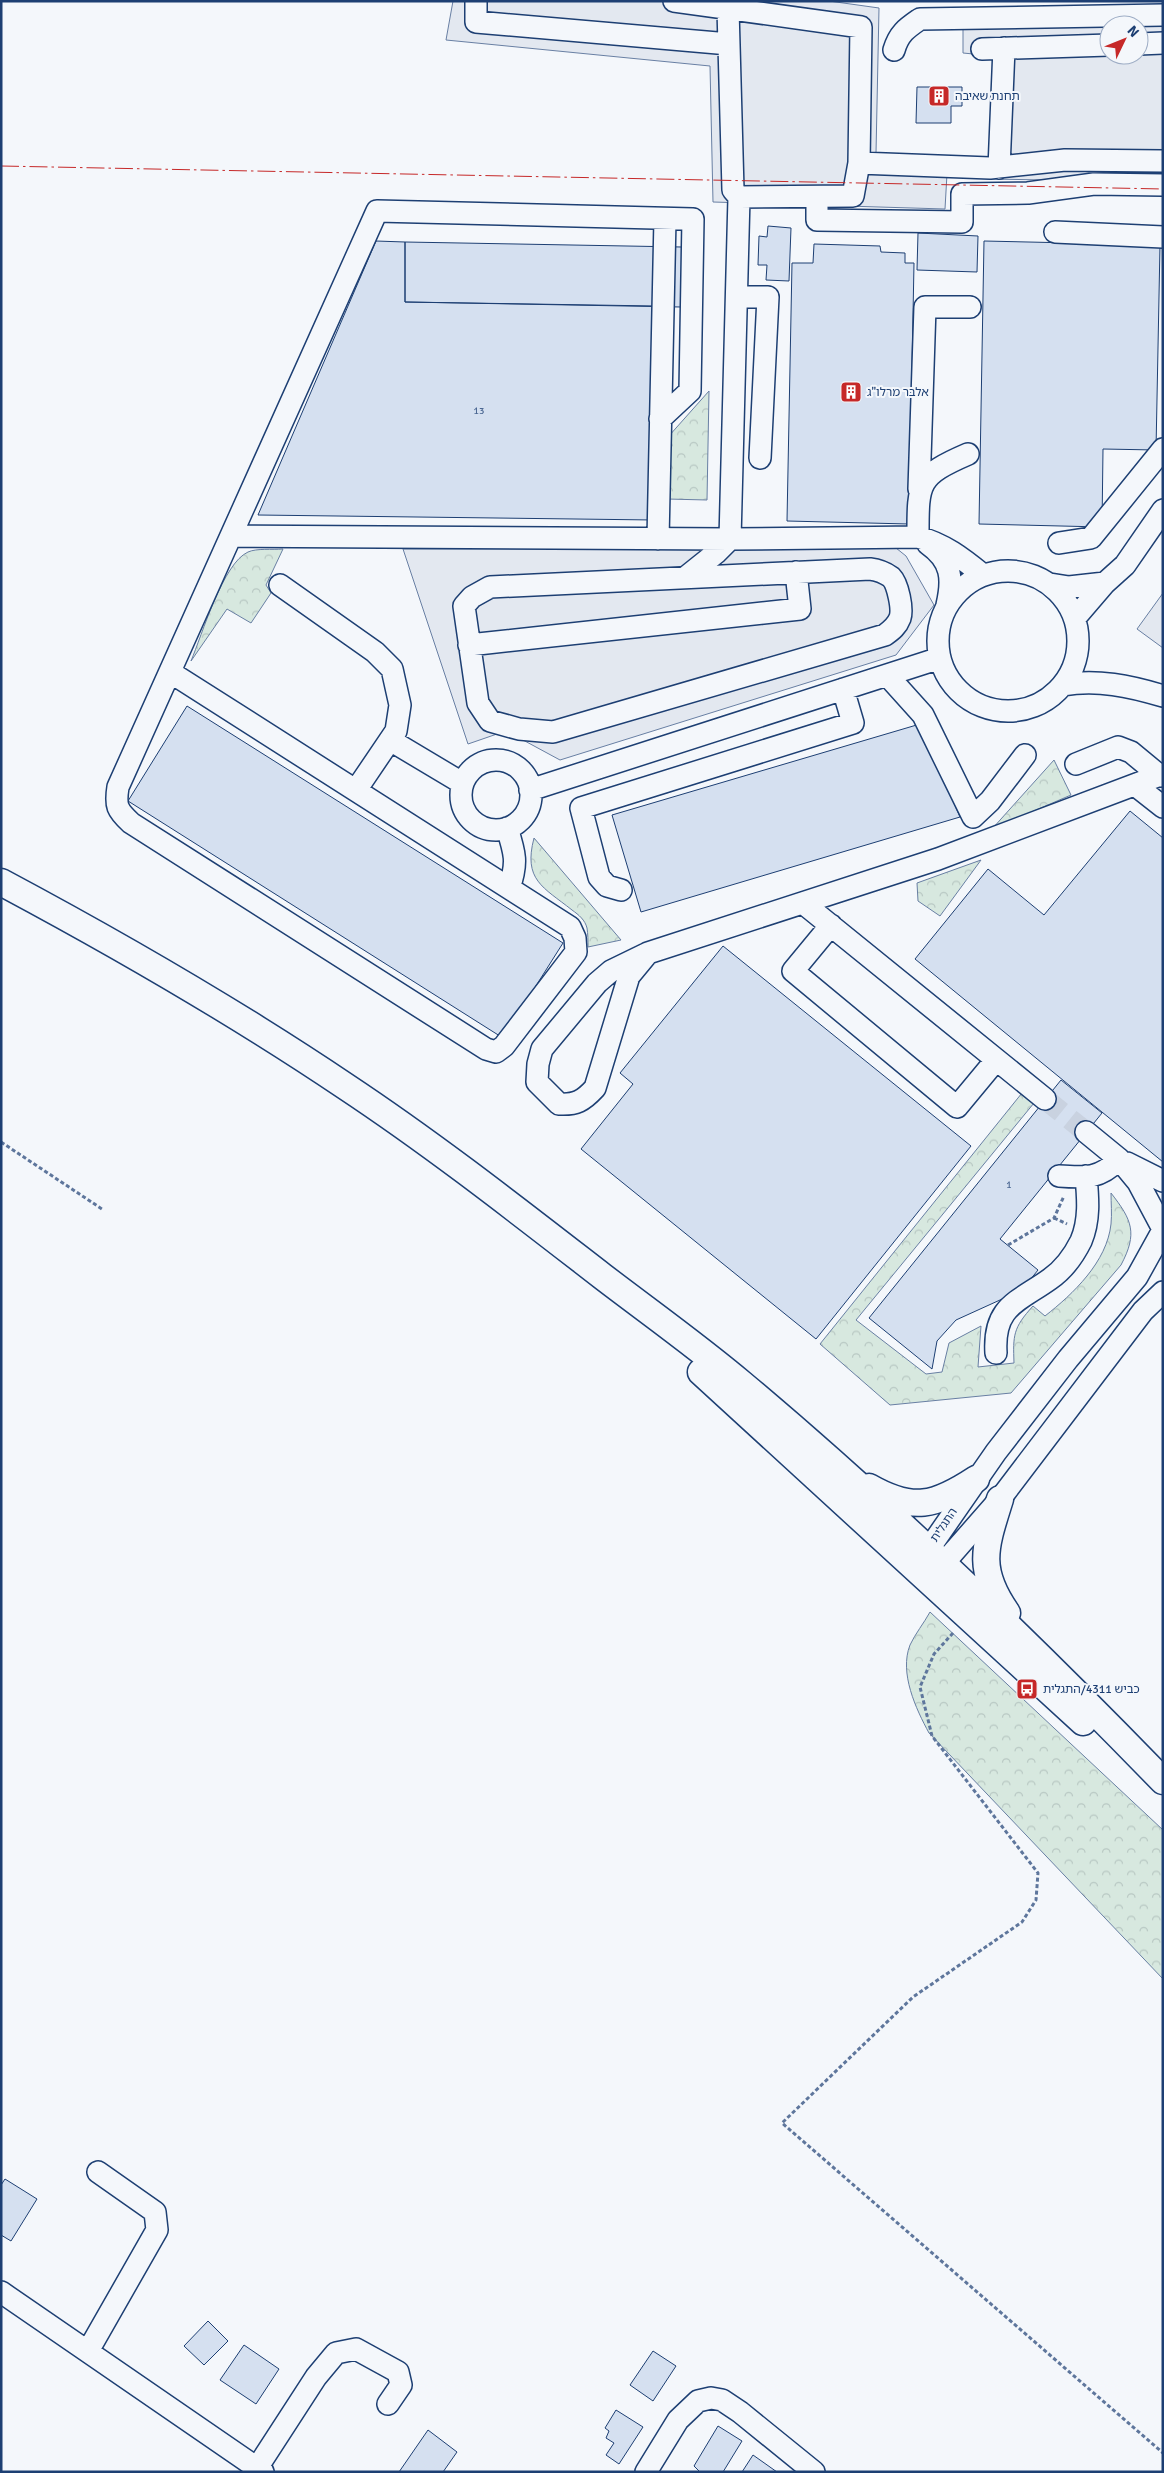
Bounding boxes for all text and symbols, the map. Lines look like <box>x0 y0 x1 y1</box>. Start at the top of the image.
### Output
north arrow <box>1099 15 1149 65</box>
text: N <box>1124 22 1143 41</box>
building icon: תחנת שאיבה <box>927 84 951 108</box>
place label: תחנת שאיבה <box>955 89 1020 104</box>
building icon: אלבר מרלו"ג <box>839 380 863 404</box>
place label: אלבר מרלו"ג <box>867 385 929 400</box>
house number: 13 <box>474 405 484 417</box>
house number: 1 <box>1006 1179 1012 1191</box>
street label: התגלית <box>927 1505 961 1545</box>
bus stop icon: כביש 4311/התגלית <box>1015 1677 1039 1701</box>
place label: כביש 4311/התגלית <box>1043 1682 1140 1697</box>

